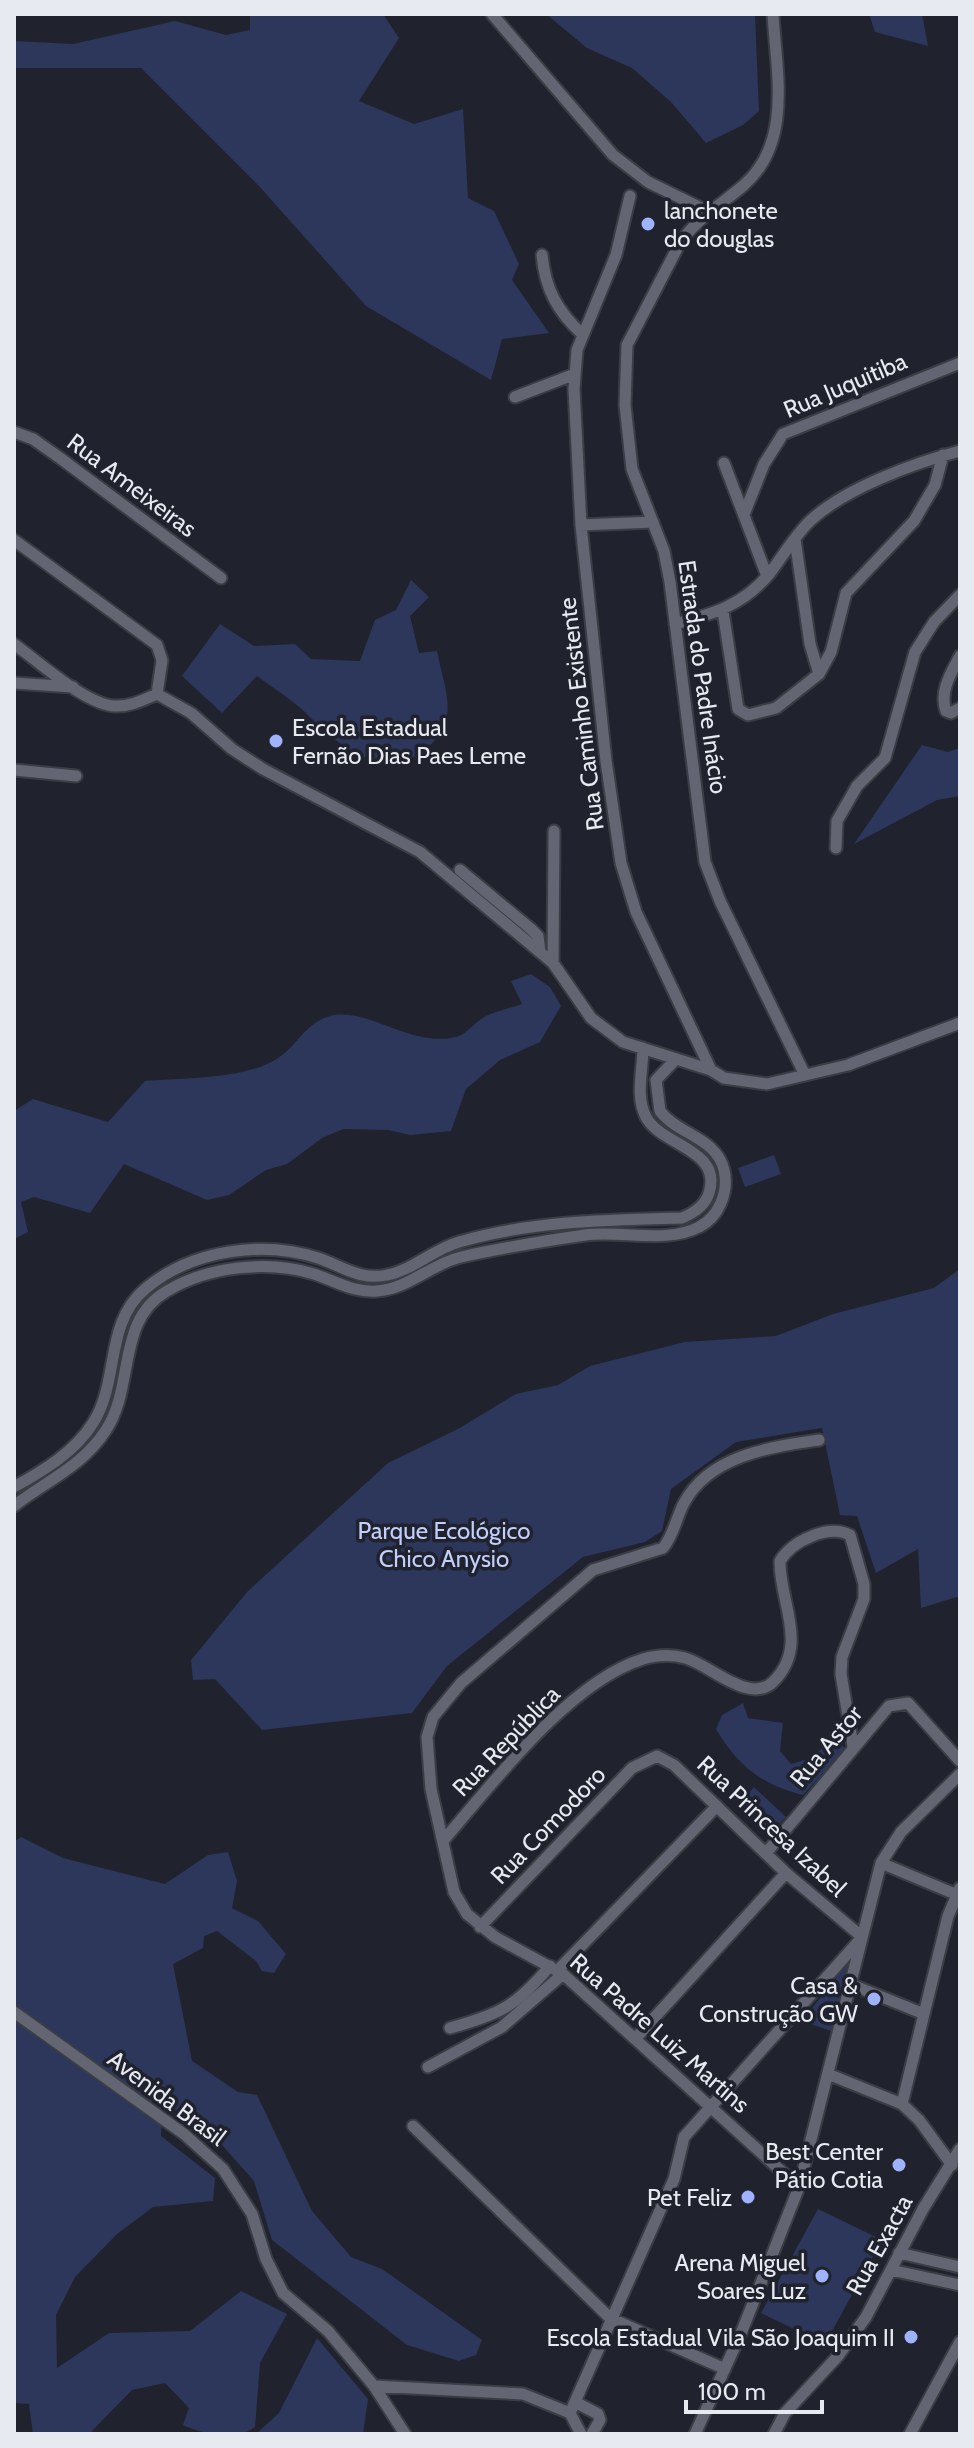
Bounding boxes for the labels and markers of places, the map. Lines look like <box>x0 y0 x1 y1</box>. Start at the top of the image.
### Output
place label: lanchonete do douglas <box>664 196 778 253</box>
marker: lanchonete do douglas <box>639 215 657 233</box>
place label: Escola Estadual Fernão Dias Paes Leme <box>292 713 526 770</box>
marker: Escola Estadual Fernão Dias Paes Leme <box>267 732 285 750</box>
place label: Casa & Construção GW <box>699 1971 858 2028</box>
marker: Casa & Construção GW <box>865 1990 883 2008</box>
place label: Best Center Pátio Cotia <box>765 2137 883 2194</box>
marker: Best Center Pátio Cotia <box>890 2156 908 2174</box>
place label: Pet Feliz <box>647 2183 732 2212</box>
marker: Pet Feliz <box>739 2188 757 2206</box>
place label: Arena Miguel Soares Luz <box>675 2248 806 2305</box>
marker: Arena Miguel Soares Luz <box>813 2267 831 2285</box>
place label: Escola Estadual Vila São Joaquim II <box>546 2323 895 2352</box>
marker: Escola Estadual Vila São Joaquim II <box>902 2328 920 2346</box>

